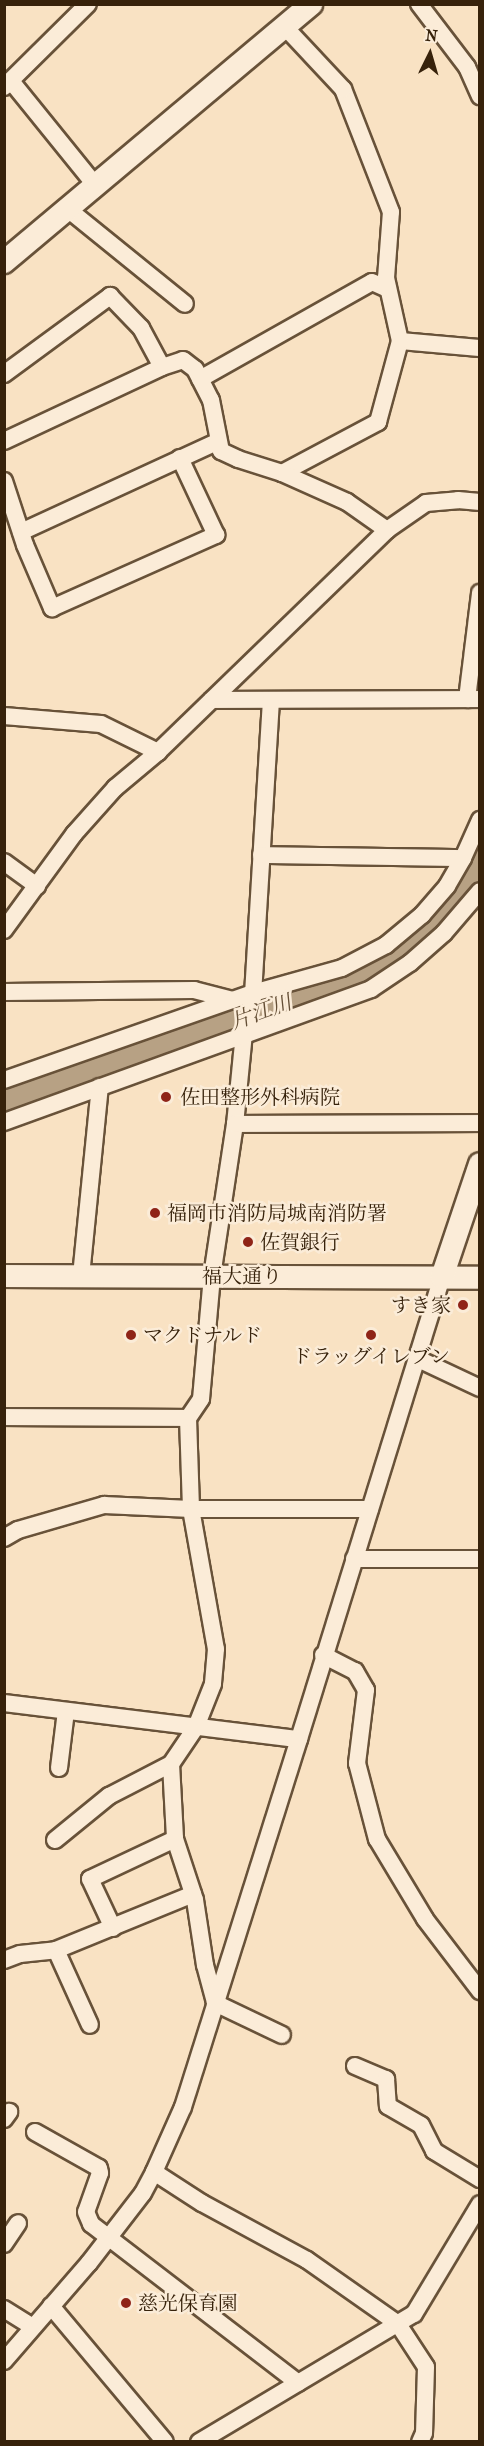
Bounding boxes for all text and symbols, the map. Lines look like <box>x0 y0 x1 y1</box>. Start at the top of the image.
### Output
north arrow <box>400 24 460 84</box>
text: N <box>425 26 438 46</box>
water label: 片江川 <box>227 989 295 1035</box>
place label: 佐田整形外科病院 <box>180 1085 340 1109</box>
marker: 佐田整形外科病院 <box>157 1088 175 1106</box>
place label: 福岡市消防局城南消防署 <box>167 1201 387 1225</box>
marker: 福岡市消防局城南消防署 <box>148 1206 162 1220</box>
place label: 佐賀銀行 <box>260 1230 340 1254</box>
marker: 佐賀銀行 <box>241 1235 255 1249</box>
street label: 福大通り <box>202 1264 282 1288</box>
place label: すき家 <box>391 1293 451 1317</box>
marker: すき家 <box>456 1298 470 1312</box>
place label: マクドナルド <box>143 1323 263 1347</box>
marker: マクドナルド <box>124 1328 138 1342</box>
marker: ドラッグイレブン <box>364 1328 378 1342</box>
place label: ドラッグイレブン <box>291 1344 451 1368</box>
place label: 慈光保育園 <box>138 2291 238 2315</box>
marker: 慈光保育園 <box>119 2296 133 2310</box>

